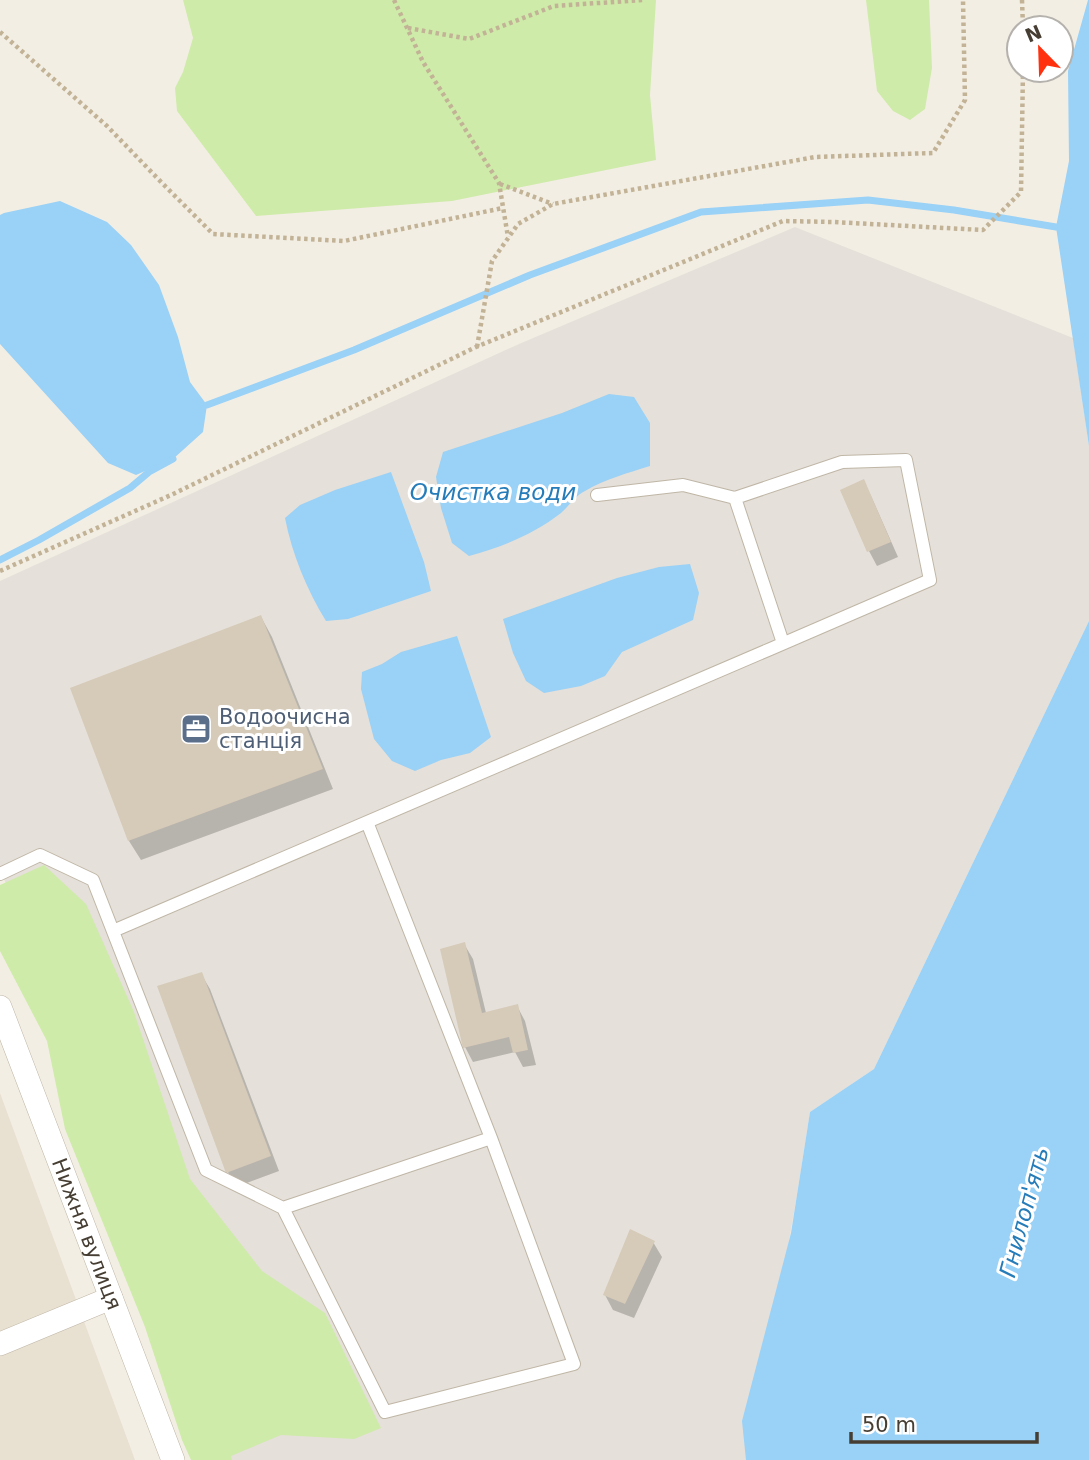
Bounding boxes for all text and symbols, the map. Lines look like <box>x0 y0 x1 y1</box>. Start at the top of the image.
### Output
north arrow <box>1005 14 1075 84</box>
text: N <box>1022 20 1045 47</box>
water label: Очистка води <box>410 479 576 505</box>
place label: Водоочисна станція <box>219 705 351 753</box>
office icon: Водоочисна станція <box>179 712 213 746</box>
water label: Гнилоп'ять <box>994 1144 1054 1280</box>
street label: Нижня вулиця <box>47 1155 126 1313</box>
scale bar <box>851 1400 1036 1444</box>
text: 50 m <box>862 1413 916 1437</box>

